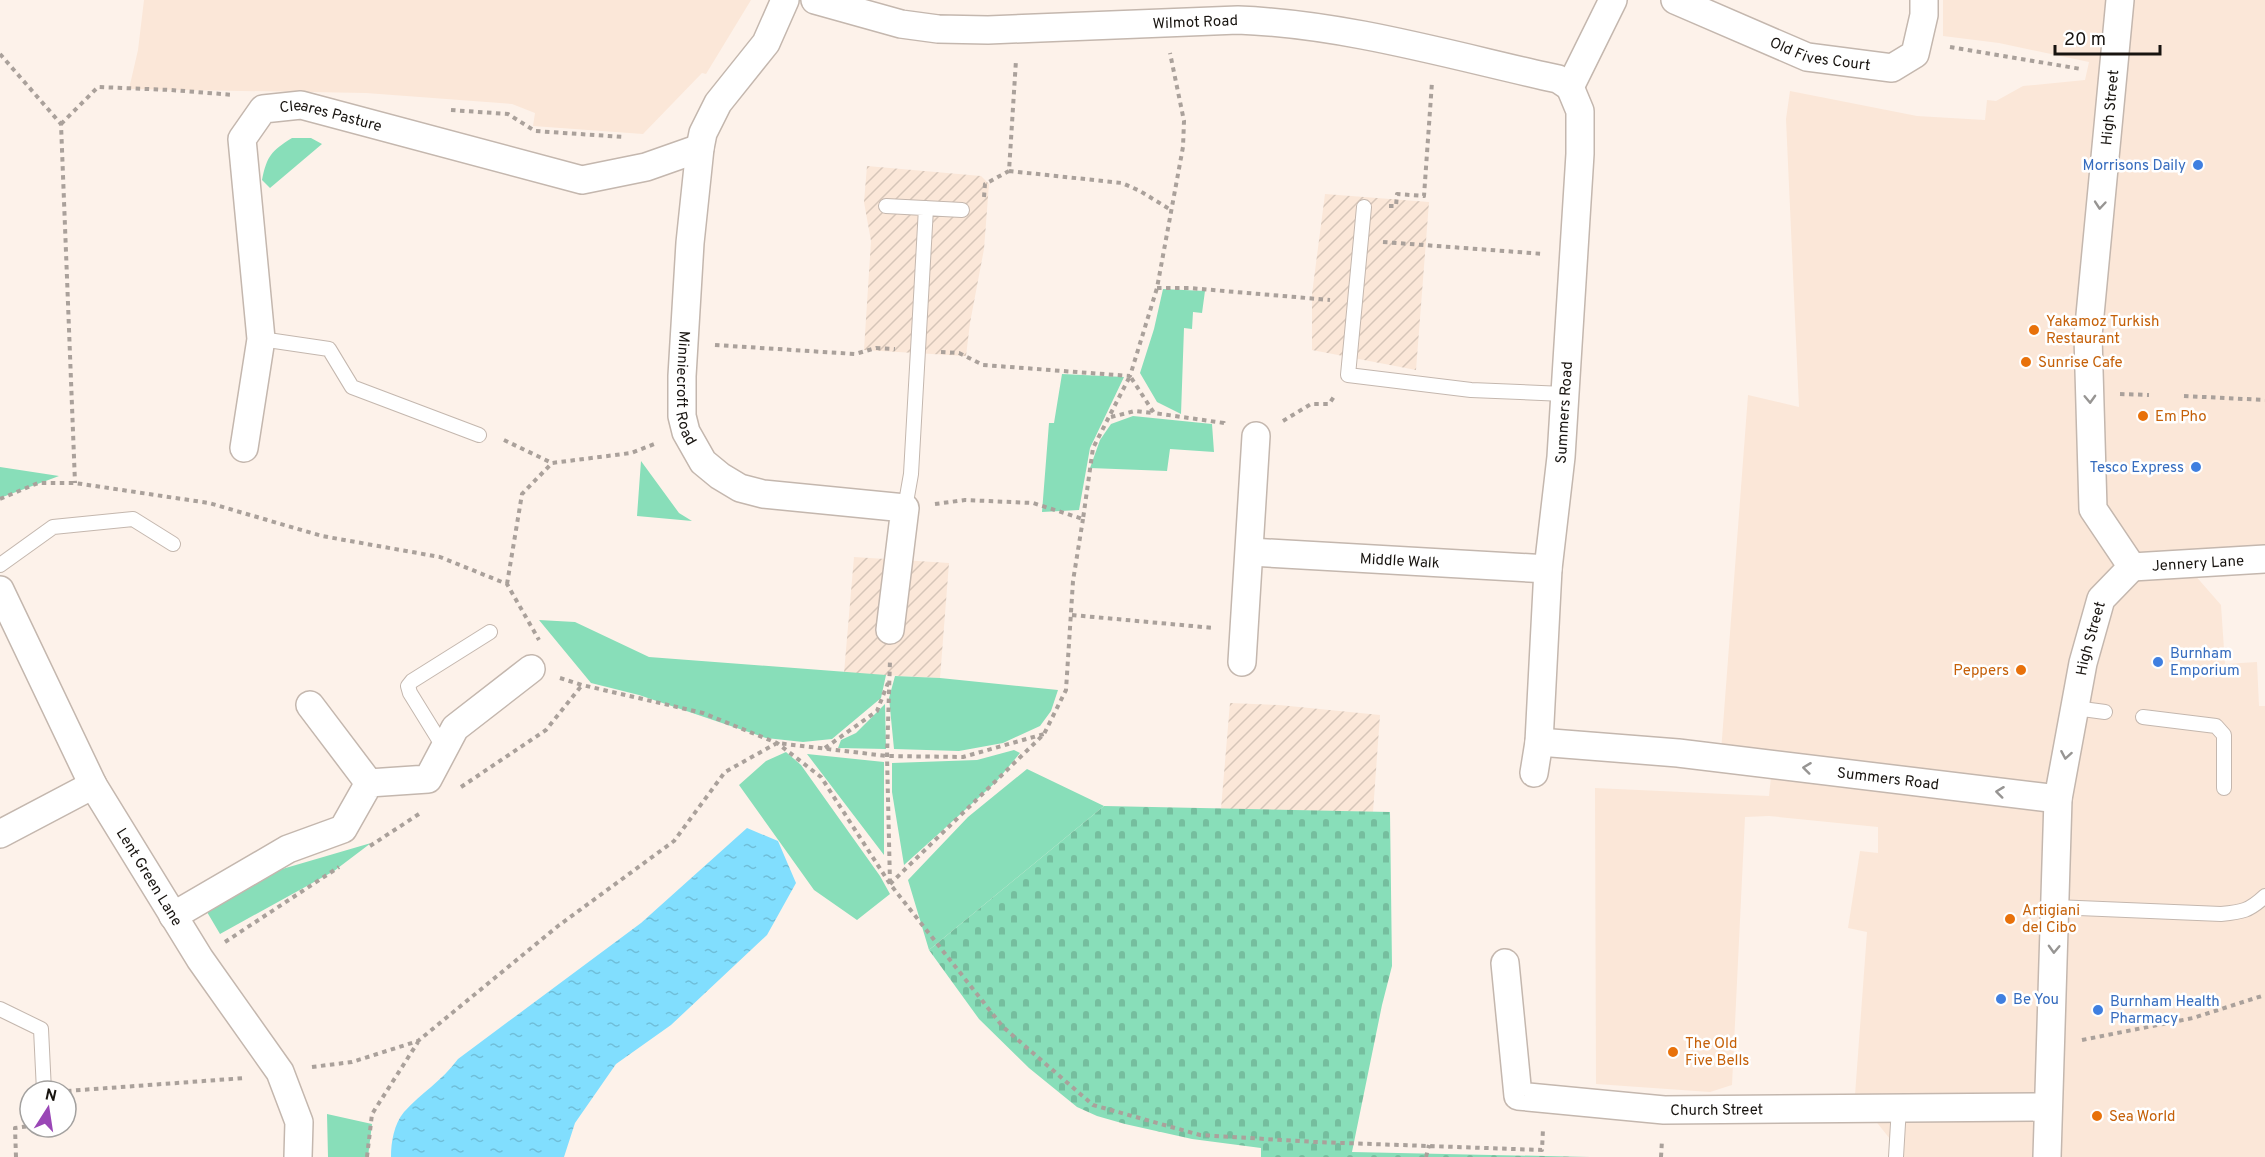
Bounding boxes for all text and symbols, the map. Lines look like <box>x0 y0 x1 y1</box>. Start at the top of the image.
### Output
street label: Wilmot Road <box>1152 12 1238 34</box>
scale bar <box>2055 18 2160 56</box>
text: 20 m <box>2064 29 2106 52</box>
street label: Old Fives Court <box>1766 34 1872 76</box>
street label: High Street <box>2098 69 2124 146</box>
street label: Cleares Pasture <box>279 97 384 137</box>
place label: Morrisons Daily <box>2083 157 2186 176</box>
marker: Morrisons Daily <box>2191 158 2205 172</box>
one-way arrow <box>2094 200 2107 209</box>
place label: Yakamoz Turkish Restaurant <box>2046 313 2160 349</box>
marker: Yakamoz Turkish Restaurant <box>2027 323 2041 337</box>
street label: Minniecroft Road <box>670 330 700 449</box>
place label: Sunrise Cafe <box>2038 354 2123 373</box>
marker: Sunrise Cafe <box>2019 355 2033 369</box>
street label: Summers Road <box>1552 361 1578 465</box>
one-way arrow <box>2084 395 2096 404</box>
place label: Em Pho <box>2155 408 2207 427</box>
marker: Em Pho <box>2136 409 2150 423</box>
place label: Tesco Express <box>2090 459 2184 478</box>
marker: Tesco Express <box>2189 460 2203 474</box>
street label: Middle Walk <box>1359 550 1440 574</box>
street label: Jennery Lane <box>2151 552 2245 577</box>
street label: High Street <box>2073 600 2111 677</box>
place label: Burnham Emporium <box>2170 645 2240 681</box>
marker: Burnham Emporium <box>2151 655 2165 669</box>
place label: Peppers <box>1953 662 2009 681</box>
marker: Peppers <box>2014 663 2028 677</box>
one-way arrow <box>2061 750 2073 760</box>
one-way arrow <box>1802 763 1811 775</box>
street label: Summers Road <box>1836 764 1940 796</box>
one-way arrow <box>1996 786 2005 799</box>
street label: Lent Green Lane <box>111 825 186 930</box>
place label: Artigiani del Cibo <box>2022 902 2080 938</box>
marker: Artigiani del Cibo <box>2003 912 2017 926</box>
one-way arrow <box>2048 945 2060 954</box>
place label: Be You <box>2013 991 2059 1010</box>
marker: Be You <box>1994 992 2008 1006</box>
place label: Burnham Health Pharmacy <box>2110 993 2220 1029</box>
marker: Burnham Health Pharmacy <box>2091 1003 2105 1017</box>
place label: The Old Five Bells <box>1685 1035 1749 1071</box>
marker: The Old Five Bells <box>1666 1045 1680 1059</box>
north arrow <box>18 1079 78 1139</box>
text: N <box>43 1085 58 1107</box>
street label: Church Street <box>1670 1101 1763 1121</box>
place label: Sea World <box>2109 1108 2176 1127</box>
marker: Sea World <box>2090 1109 2104 1123</box>

